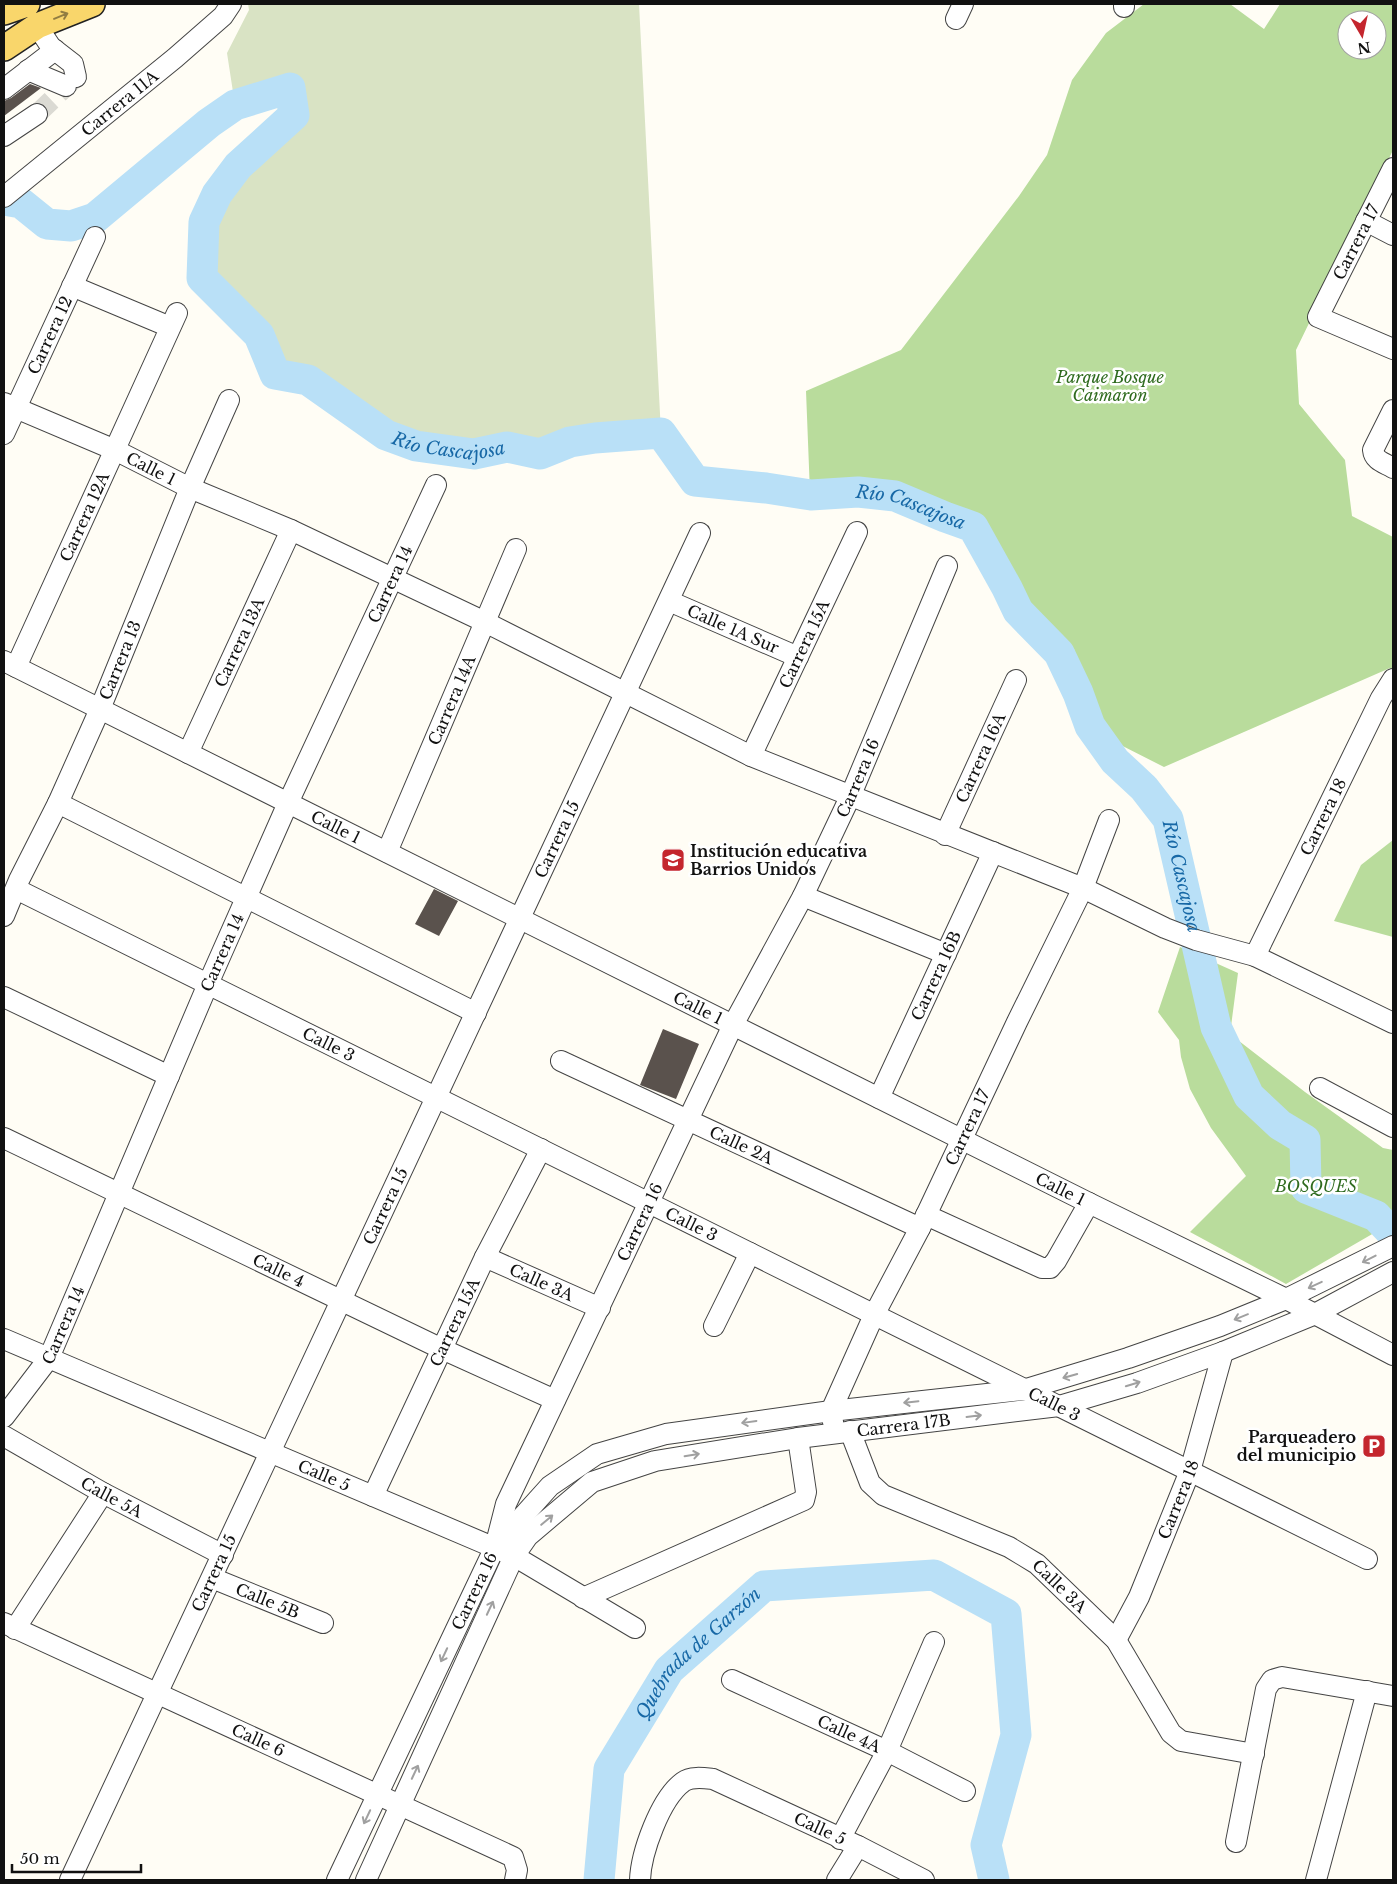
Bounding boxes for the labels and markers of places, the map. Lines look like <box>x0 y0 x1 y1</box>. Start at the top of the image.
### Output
place label: Institución educativa Barrios Unidos <box>690 841 867 879</box>
school or university icon: Institución educativa Barrios Unidos <box>660 847 686 873</box>
place label: Parqueadero del municipio <box>1237 1427 1356 1465</box>
parking icon: Parqueadero del municipio <box>1361 1433 1387 1459</box>

